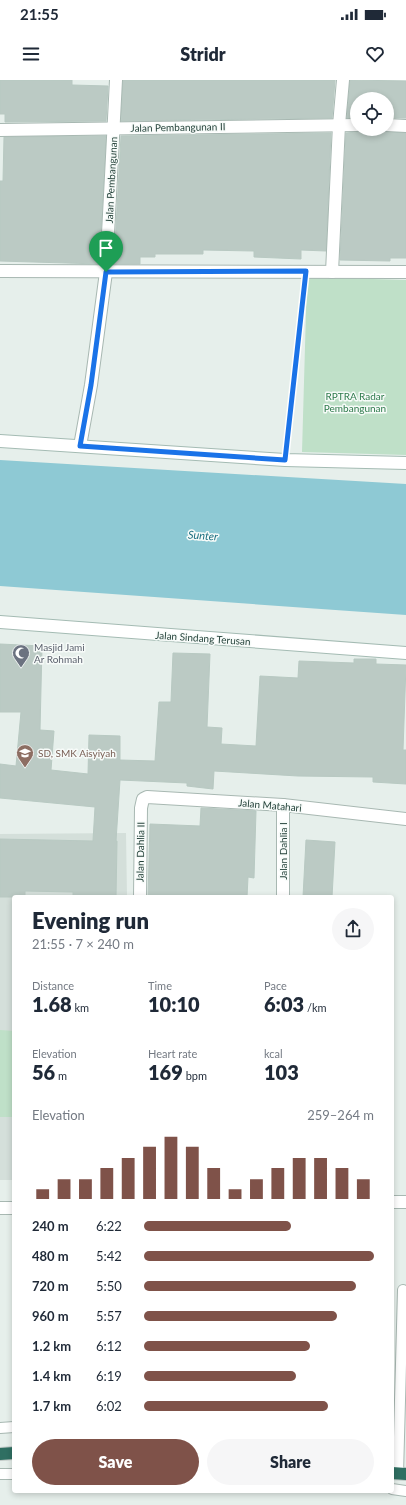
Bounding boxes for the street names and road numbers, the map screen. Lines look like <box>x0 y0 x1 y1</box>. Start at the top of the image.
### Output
street label: Jalan Pembangunan II <box>130 120 226 134</box>
street label: Jalan Pembangunan <box>103 136 119 224</box>
street label: Jalan Sindang Terusan <box>155 629 251 647</box>
street label: Jalan Matahari <box>238 796 302 814</box>
street label: Jalan Dahlia II <box>133 822 147 882</box>
street label: Jalan Dahlia I <box>277 822 289 880</box>

